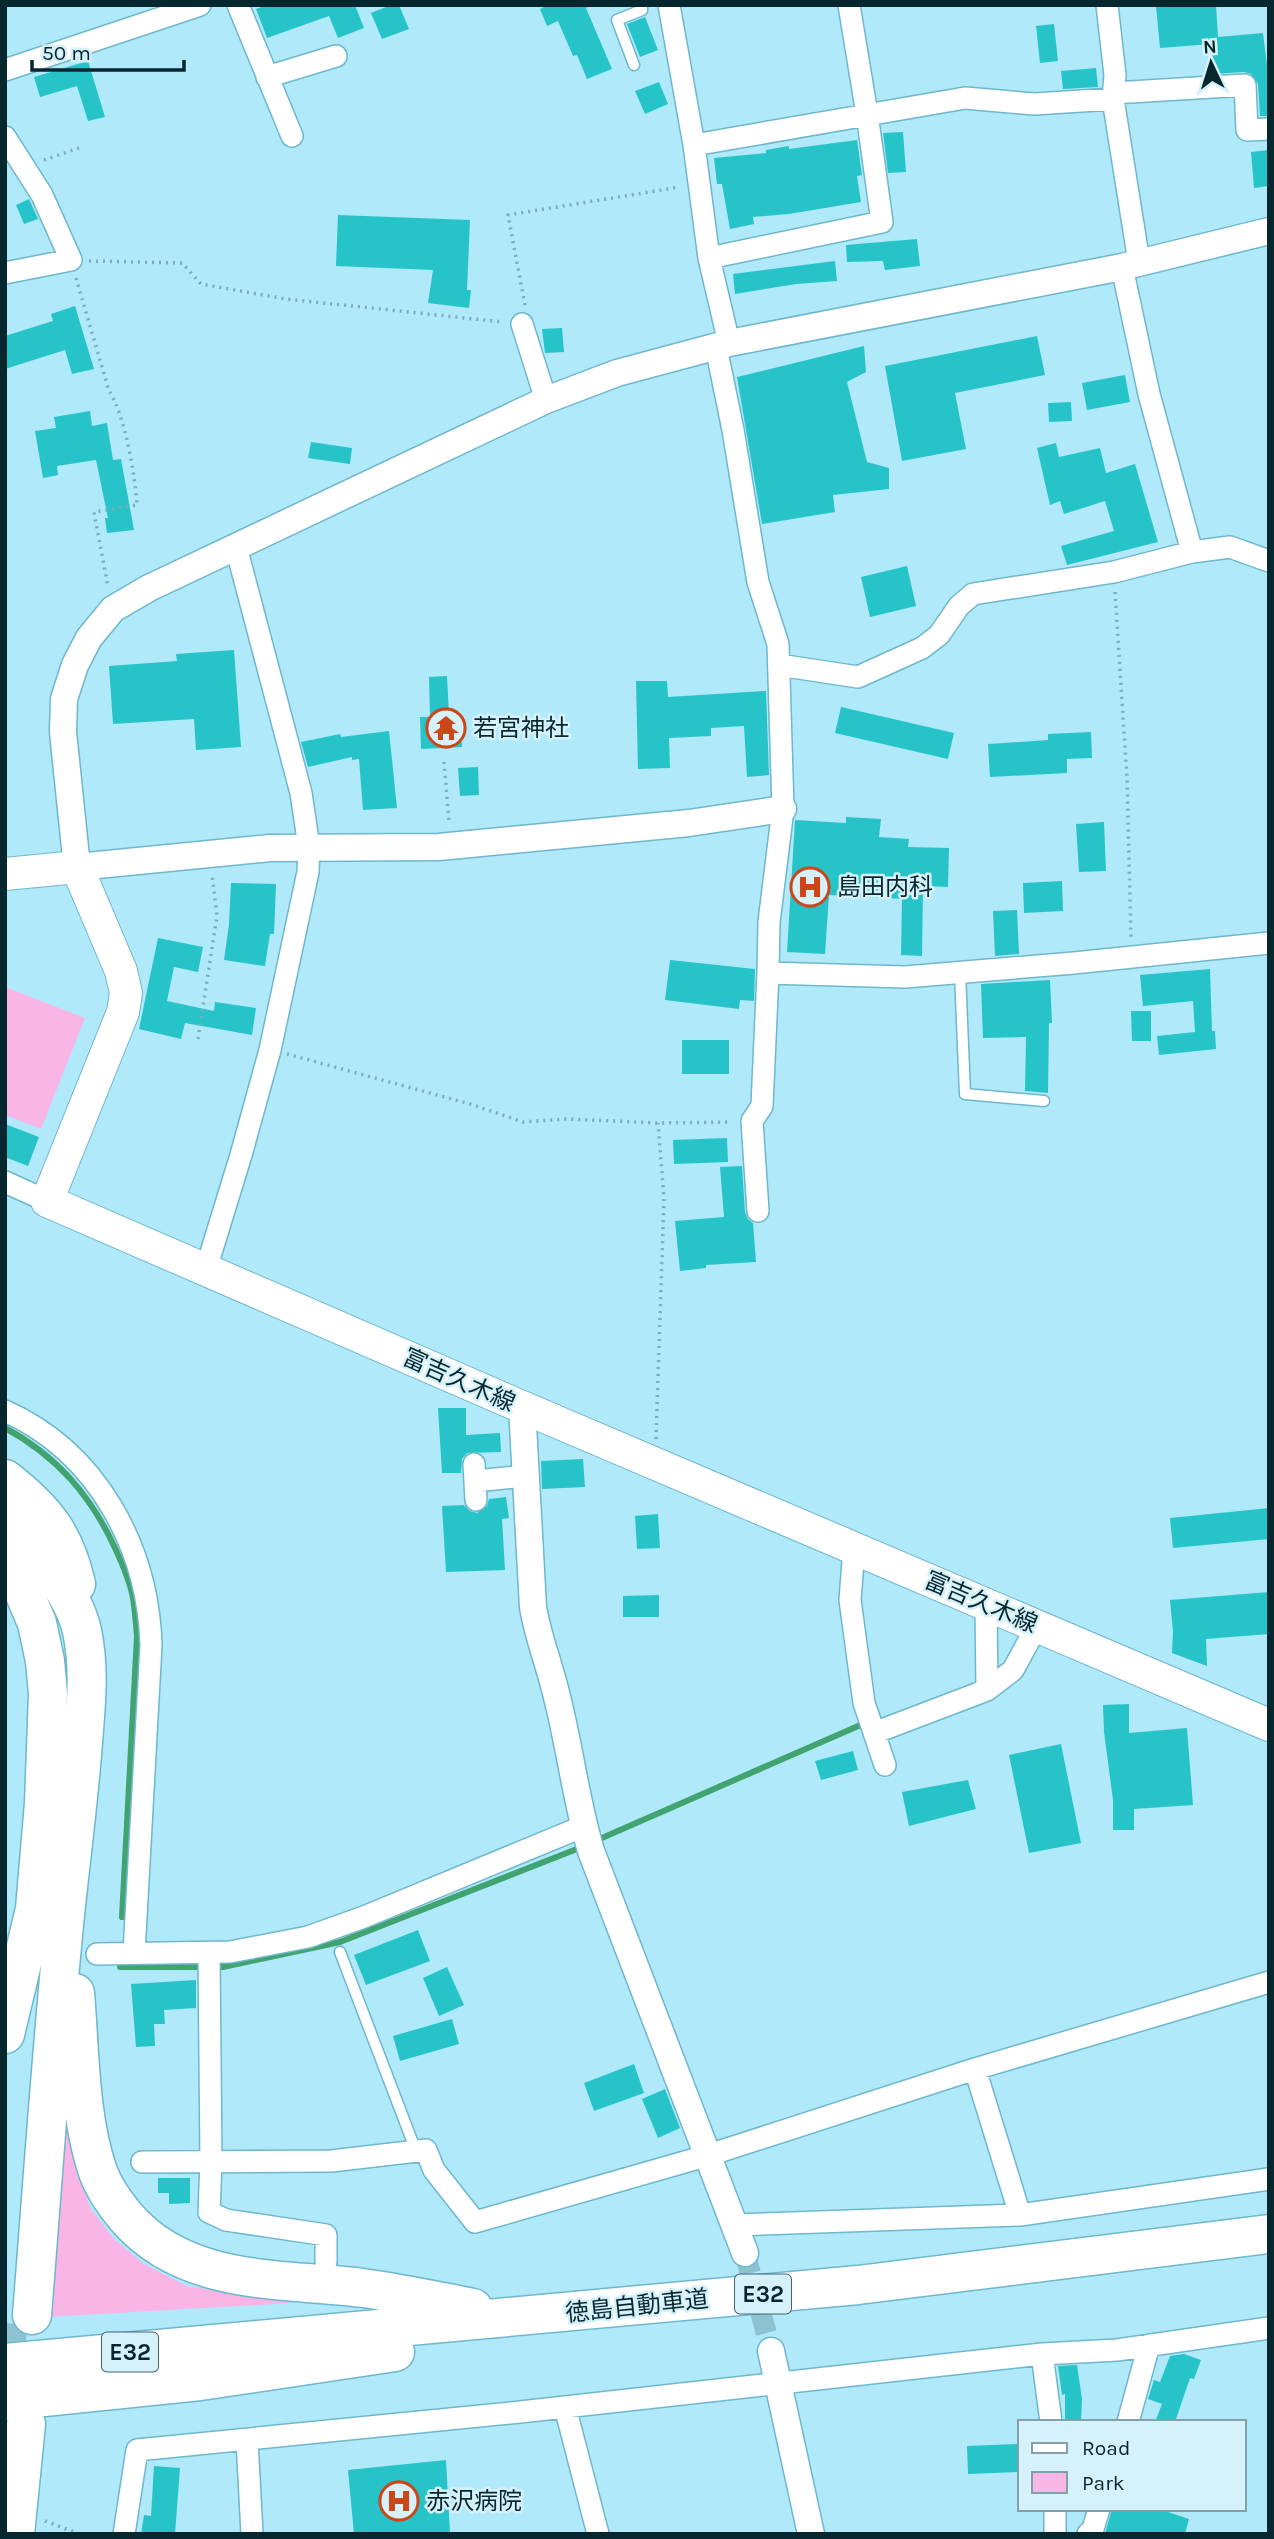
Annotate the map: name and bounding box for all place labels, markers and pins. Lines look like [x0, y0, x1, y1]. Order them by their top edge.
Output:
temple icon: 若宮神社 [425, 707, 467, 749]
place label: 若宮神社 [473, 714, 569, 742]
hospital icon: 島田内科 [789, 866, 831, 908]
place label: 島田内科 [837, 873, 933, 901]
hospital icon: 赤沢病院 [378, 2480, 420, 2522]
place label: 赤沢病院 [426, 2487, 522, 2515]

